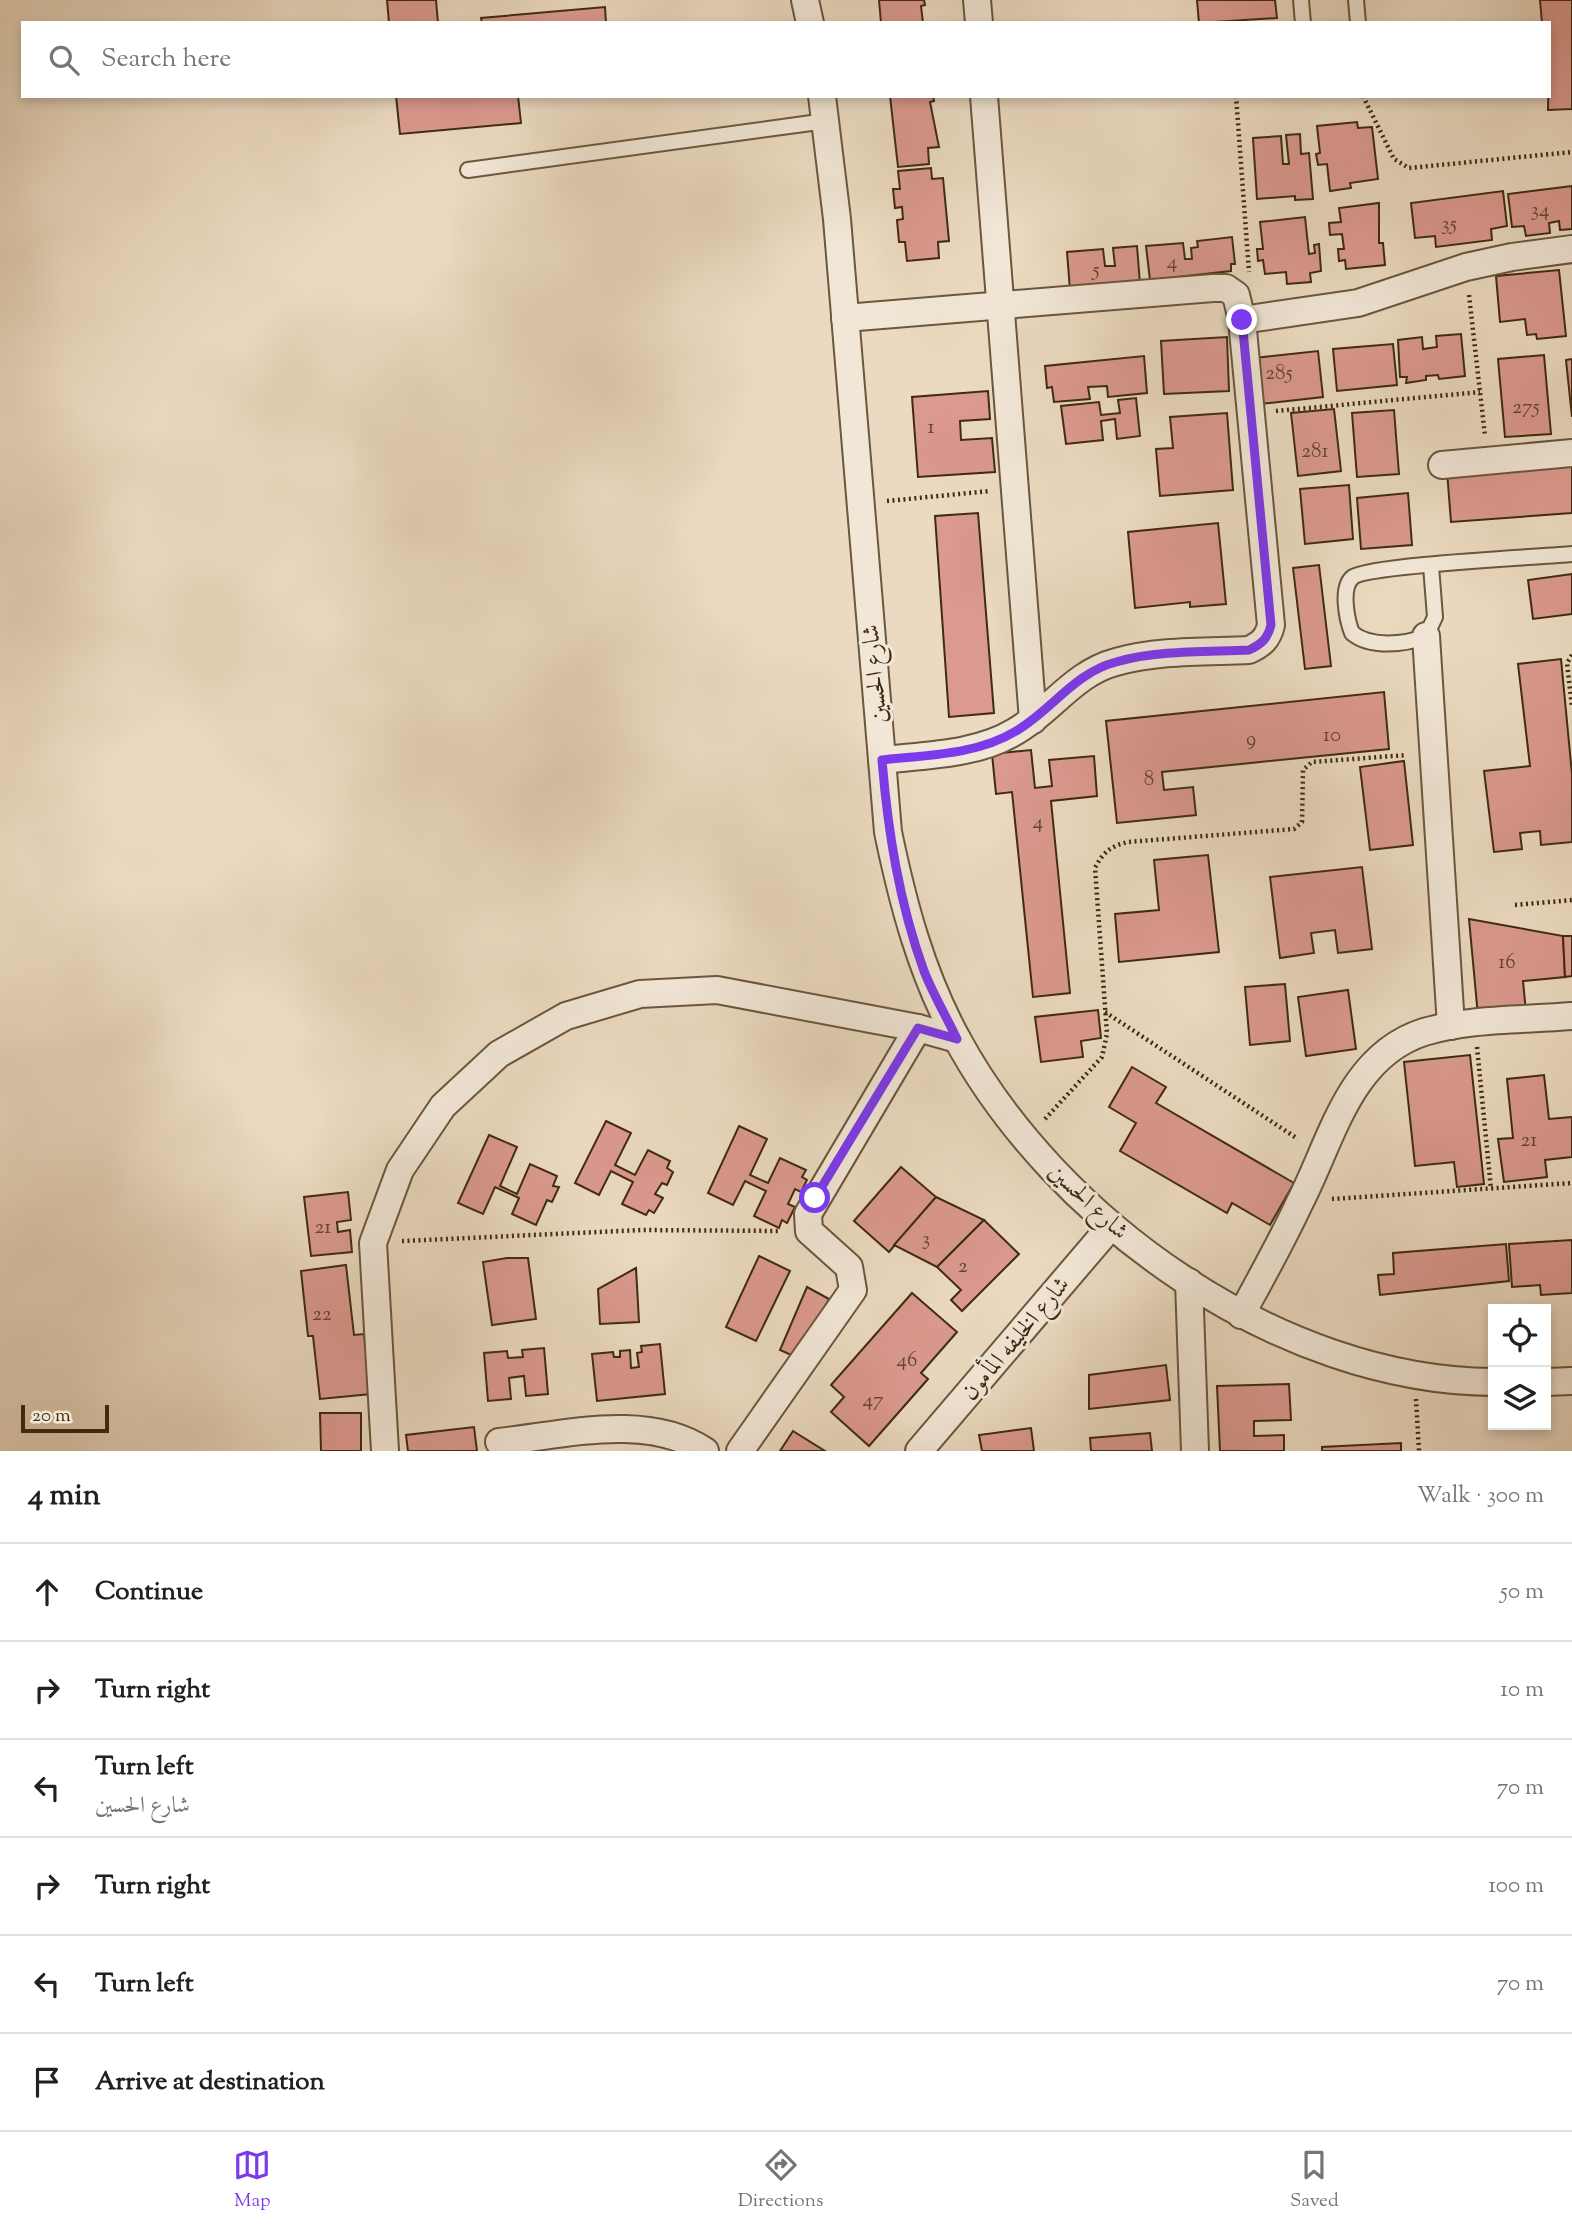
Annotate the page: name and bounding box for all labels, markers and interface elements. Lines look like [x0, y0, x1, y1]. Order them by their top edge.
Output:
search box [21, 21, 1551, 98]
icon: search [45, 41, 83, 79]
text: Search here [101, 41, 231, 78]
house number: 34 [1530, 196, 1550, 226]
house number: 35 [1441, 210, 1457, 240]
house number: 4 [1167, 248, 1177, 278]
house number: 5 [1091, 256, 1100, 286]
route end [1226, 304, 1257, 335]
house number: 285 [1265, 359, 1293, 389]
house number: 275 [1512, 393, 1540, 423]
house number: 1 [927, 413, 935, 443]
house number: 281 [1301, 437, 1329, 467]
street label: شارع الحسين [855, 623, 898, 725]
house number: 10 [1323, 721, 1341, 751]
house number: 9 [1246, 725, 1256, 755]
house number: 8 [1144, 765, 1154, 795]
house number: 4 [1033, 808, 1043, 838]
house number: 16 [1498, 948, 1516, 978]
house number: 21 [1521, 1126, 1537, 1156]
street label: شارع الحسين [1039, 1156, 1135, 1249]
route start [799, 1182, 830, 1213]
house number: 21 [315, 1213, 331, 1243]
house number: 3 [922, 1225, 930, 1255]
house number: 2 [958, 1252, 968, 1282]
street label: شارع الخليفه المأمون [953, 1268, 1079, 1409]
house number: 22 [312, 1300, 332, 1330]
map controls [1488, 1304, 1551, 1430]
button: locate [1488, 1304, 1551, 1367]
house number: 46 [897, 1346, 917, 1376]
button: layers [1488, 1367, 1551, 1430]
house number: 47 [862, 1386, 884, 1416]
scale bar [21, 1402, 108, 1434]
text: 20 m [32, 1403, 71, 1430]
text: 4 min [28, 1475, 101, 1518]
text: Walk · 300 m [1417, 1480, 1544, 1513]
icon: ahead [28, 1573, 66, 1611]
text: Continue [95, 1574, 203, 1611]
text: 50 m [1500, 1576, 1544, 1609]
icon: right [28, 1671, 66, 1709]
text: Turn right [95, 1672, 210, 1709]
text: 10 m [1500, 1674, 1544, 1707]
text: Turn left [95, 1749, 194, 1786]
icon: left [28, 1769, 66, 1807]
text: 70 m [1497, 1772, 1544, 1805]
text: شارع الحسين [95, 1790, 190, 1823]
icon: right [28, 1867, 66, 1905]
text: Turn right [95, 1868, 210, 1905]
text: 100 m [1488, 1870, 1544, 1903]
icon: left [28, 1965, 66, 2003]
text: Turn left [95, 1966, 194, 2003]
text: 70 m [1497, 1968, 1544, 2001]
icon: arrive [28, 2063, 66, 2101]
text: Arrive at destination [95, 2064, 325, 2101]
tab: Map [233, 2146, 271, 2215]
tab: Directions [738, 2146, 823, 2215]
tab: Saved [1290, 2146, 1339, 2215]

